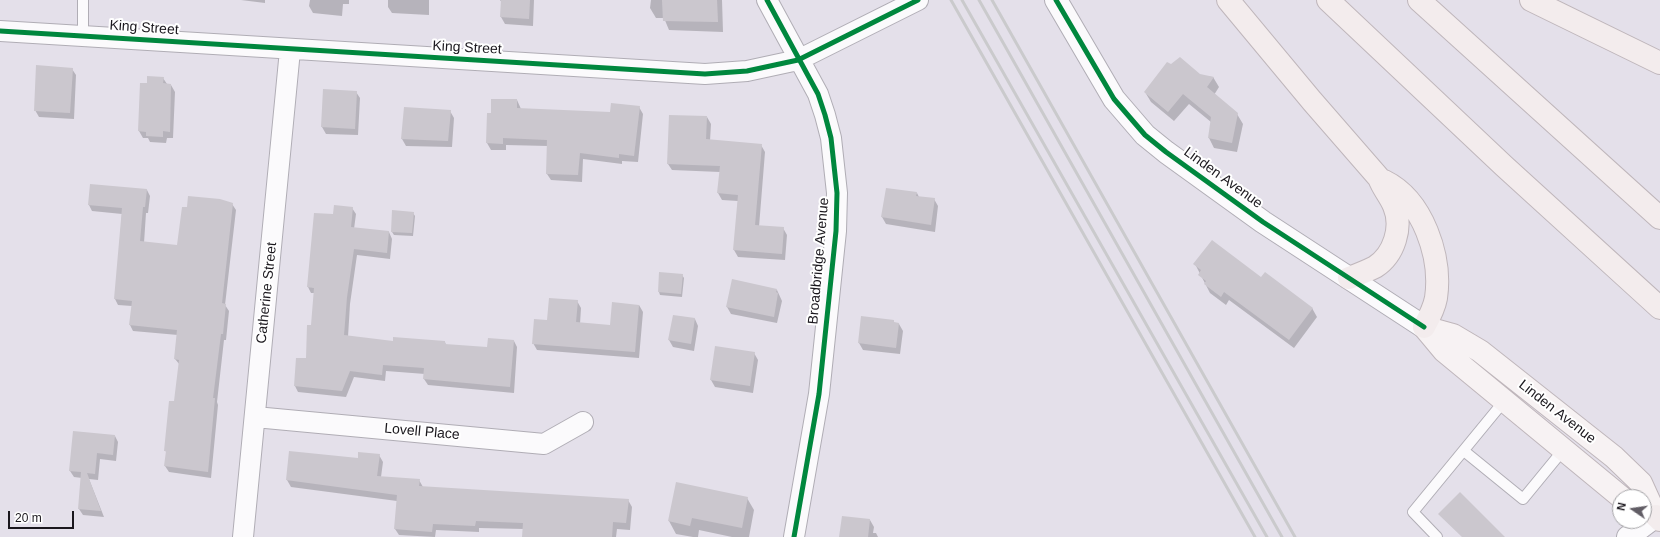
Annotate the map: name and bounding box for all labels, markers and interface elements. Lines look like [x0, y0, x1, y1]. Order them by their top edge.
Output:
street label: King Street [109, 17, 179, 39]
street label: King Street [432, 38, 502, 58]
street label: Linden Avenue [1180, 144, 1266, 212]
street label: Broadbridge Avenue [805, 197, 833, 325]
street label: Catherine Street [253, 241, 281, 345]
street label: Linden Avenue [1515, 377, 1599, 447]
street label: Lovell Place [384, 420, 460, 444]
north arrow [1612, 489, 1652, 529]
text: N [1615, 501, 1628, 512]
scale bar [10, 503, 76, 529]
text: 20 m [15, 511, 42, 525]

